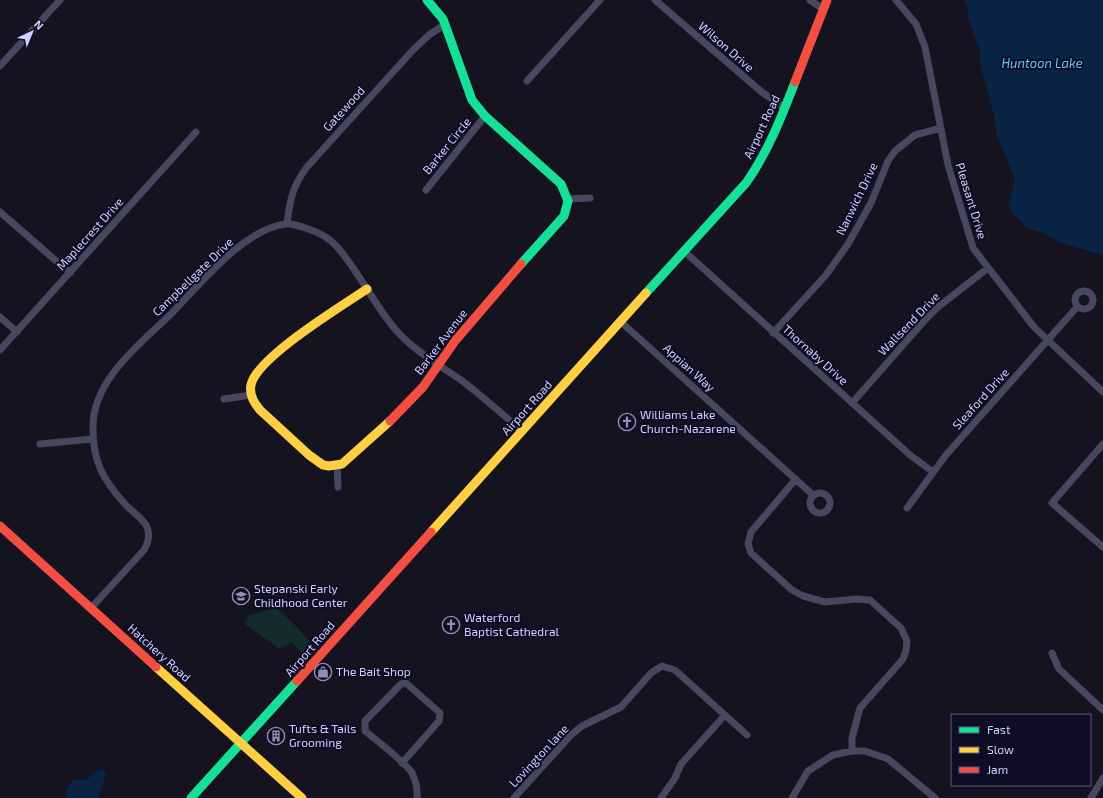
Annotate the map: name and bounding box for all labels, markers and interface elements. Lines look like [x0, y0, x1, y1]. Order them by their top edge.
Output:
north arrow [12, 12, 52, 52]
text: N [32, 17, 47, 32]
street label: Wilson Drive [696, 18, 757, 74]
water label: Huntoon Lake [1001, 55, 1083, 71]
street label: Gatewood [319, 83, 367, 134]
street label: Airport Road [740, 92, 782, 161]
street label: Barker Circle [419, 114, 473, 177]
street label: Nanwich Drive [833, 160, 880, 237]
street label: Pleasant Drive [954, 161, 990, 241]
street label: Maplecrest Drive [53, 194, 126, 273]
street label: Campbellgate Drive [149, 234, 236, 318]
street label: Wallsend Drive [875, 289, 942, 358]
street label: Barker Avenue [411, 306, 469, 377]
street label: Thornaby Drive [780, 321, 851, 387]
street label: Appian Way [661, 340, 719, 395]
street label: Sleaford Drive [949, 365, 1011, 432]
street label: Airport Road [498, 377, 554, 438]
place label: Williams Lake Church-Nazarene [640, 407, 736, 435]
church icon: Williams Lake Church-Nazarene [617, 412, 637, 432]
place label: Stepanski Early Childhood Center [254, 581, 348, 609]
school or university icon: Stepanski Early Childhood Center [231, 586, 251, 606]
place label: Waterford Baptist Cathedral [464, 610, 560, 638]
church icon: Waterford Baptist Cathedral [441, 615, 461, 635]
street label: Airport Road [281, 618, 337, 679]
street label: Hatchery Road [125, 620, 194, 684]
shop icon: The Bait Shop [313, 662, 333, 682]
place label: The Bait Shop [336, 664, 411, 678]
legend [951, 714, 1091, 786]
place label: Tufts & Tails Grooming [289, 721, 356, 749]
street label: Lovington lane [506, 721, 571, 790]
text: Fast [987, 722, 1011, 736]
building icon: Tufts & Tails Grooming [266, 726, 286, 746]
text: Slow [987, 742, 1014, 756]
text: Jam [987, 762, 1008, 776]

